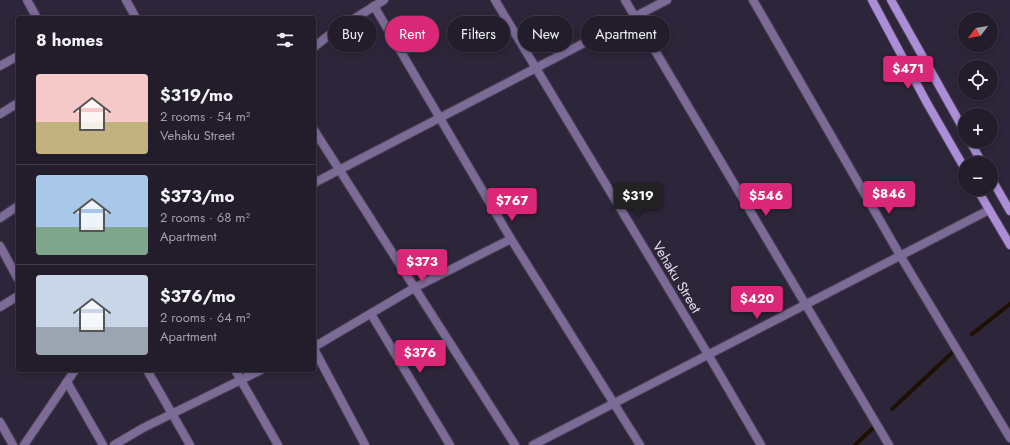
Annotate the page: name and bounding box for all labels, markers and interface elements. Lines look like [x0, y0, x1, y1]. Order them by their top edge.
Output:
north arrow [958, 12, 998, 52]
map controls [958, 12, 998, 196]
chip: Buy [328, 16, 377, 52]
chip: Rent [385, 16, 439, 52]
chip: Filters [447, 16, 510, 52]
chip: New [518, 16, 573, 52]
chip: Apartment [581, 16, 670, 52]
text: 8 homes [36, 28, 103, 52]
icon: filters [274, 29, 296, 51]
pin: $471 [884, 56, 932, 90]
text: $471 [892, 59, 924, 78]
button: locate [958, 60, 998, 100]
text: $319/mo [160, 83, 233, 107]
icon: home [68, 90, 116, 138]
text: 2 rooms · 54 m² [160, 107, 250, 126]
button: + [958, 108, 998, 148]
text: Vehaku Street [160, 126, 235, 145]
button: − [958, 156, 998, 196]
pin: $846 [865, 181, 913, 215]
pin: $319 [614, 183, 662, 217]
pin: $546 [742, 183, 790, 217]
text: $373/mo [160, 184, 235, 208]
text: $846 [872, 184, 906, 203]
text: $319 [622, 186, 654, 205]
text: $546 [749, 186, 783, 205]
pin: $767 [488, 188, 536, 222]
icon: home [68, 191, 116, 239]
text: $767 [496, 191, 528, 210]
text: 2 rooms · 68 m² [160, 208, 250, 227]
text: Apartment [160, 227, 217, 246]
street label: Vehaku Street [648, 237, 707, 317]
pin: $373 [398, 249, 446, 283]
text: $373 [406, 252, 438, 271]
text: $376/mo [160, 284, 236, 308]
pin: $420 [733, 286, 781, 320]
text: $420 [740, 289, 774, 308]
icon: home [68, 291, 116, 339]
text: 2 rooms · 64 m² [160, 308, 250, 327]
text: Apartment [160, 327, 217, 346]
pin: $376 [396, 340, 444, 374]
text: $376 [404, 343, 436, 362]

